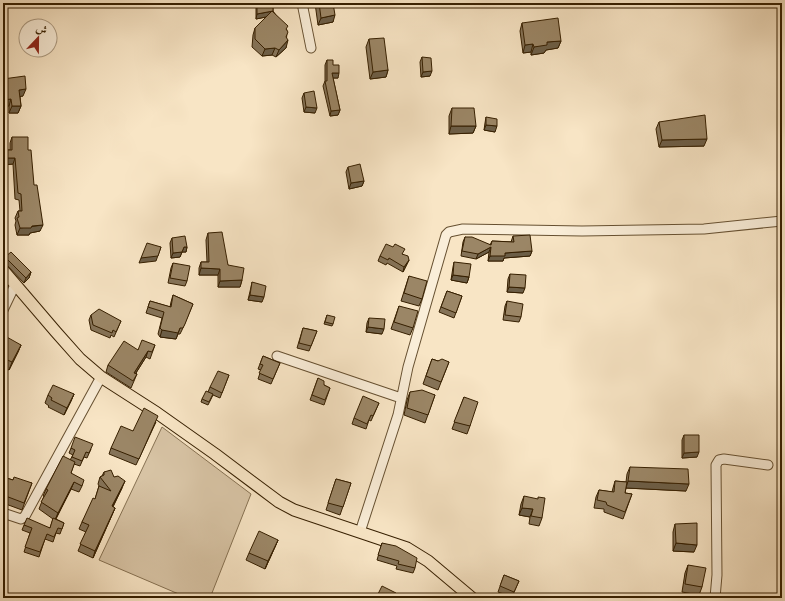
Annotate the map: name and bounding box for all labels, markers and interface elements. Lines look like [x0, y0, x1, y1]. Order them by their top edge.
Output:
north arrow [18, 18, 58, 58]
text: ش [34, 21, 49, 37]

